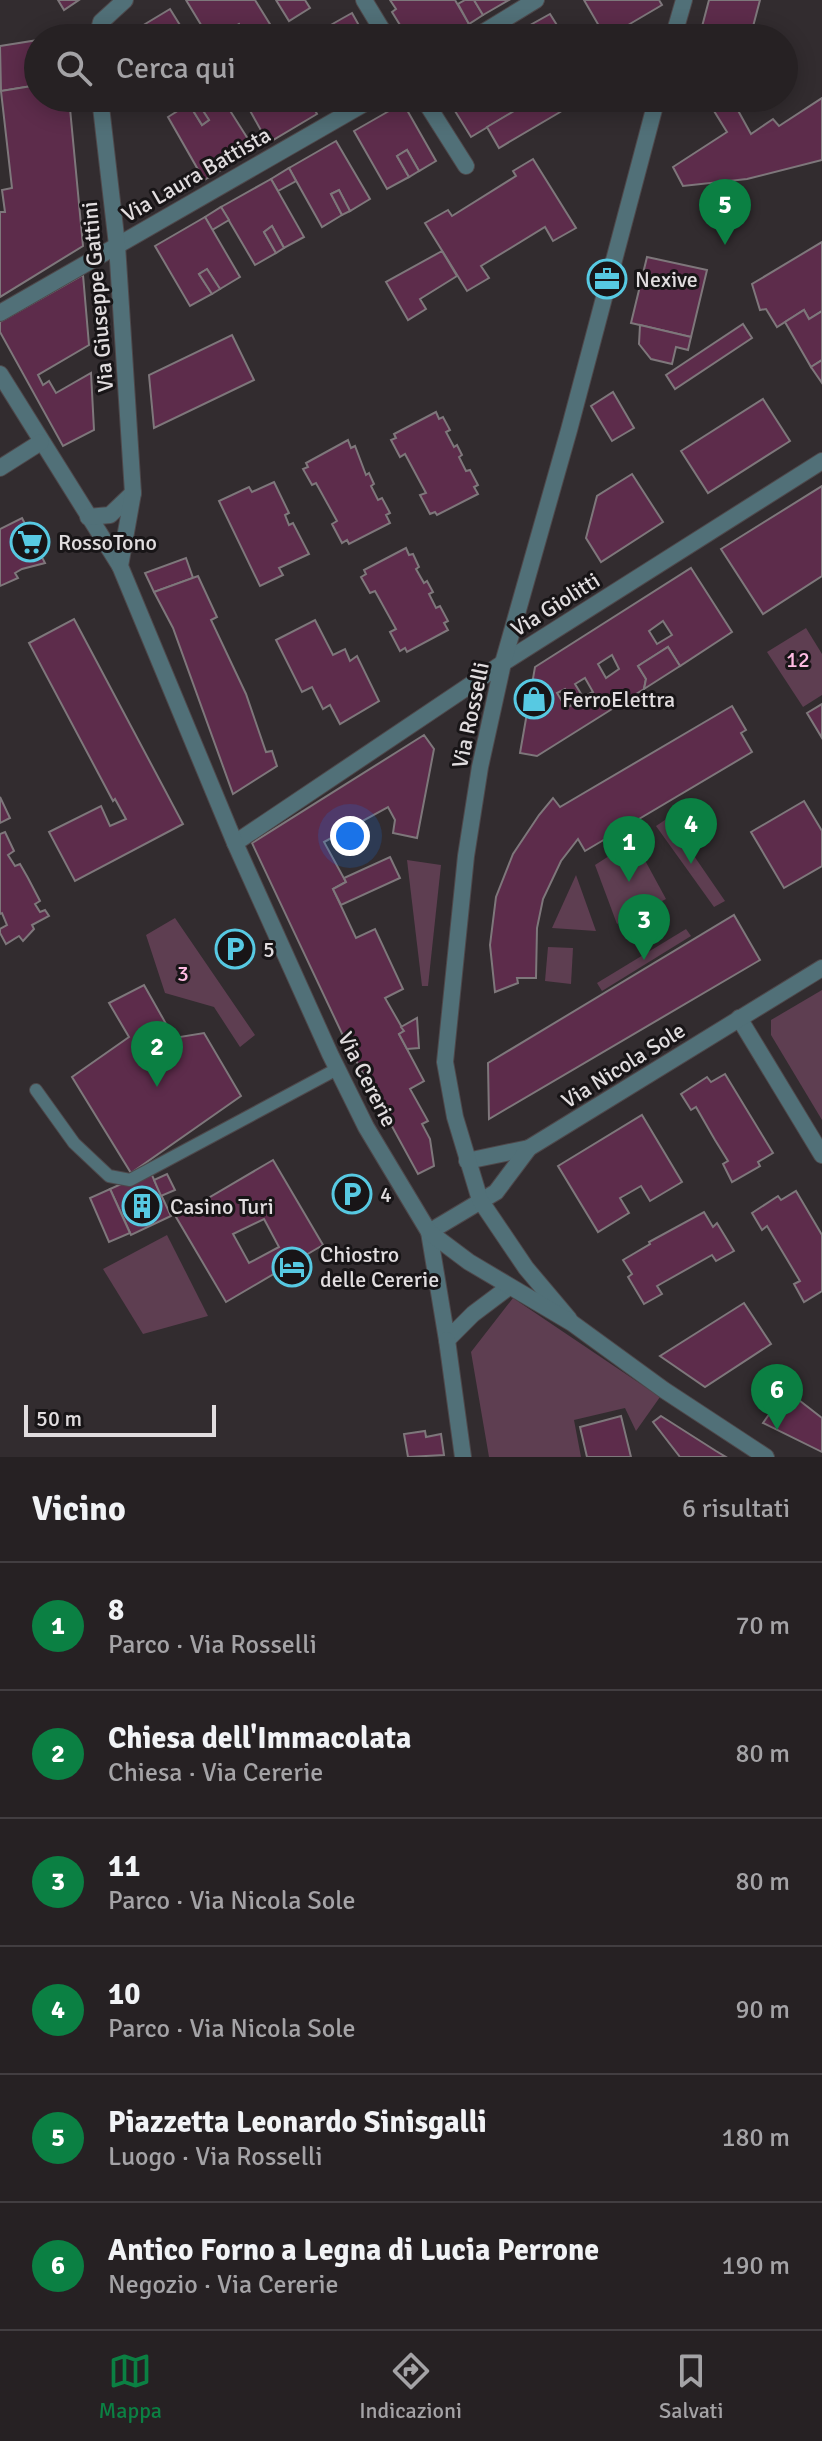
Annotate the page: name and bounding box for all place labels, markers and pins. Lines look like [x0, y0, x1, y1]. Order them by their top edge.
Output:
pin: 5 [699, 179, 751, 245]
office icon: Nexive [586, 258, 628, 300]
place label: Nexive [635, 266, 698, 293]
supermarket icon: RossoTono [9, 521, 51, 563]
place label: RossoTono [58, 529, 157, 556]
shop icon: FerroElettra [513, 678, 555, 720]
place label: FerroElettra [562, 686, 675, 713]
pin: 4 [665, 798, 717, 864]
pin: 1 [603, 816, 655, 882]
pin: 3 [618, 894, 670, 960]
parking icon: 5 [214, 928, 256, 970]
place label: 5 [263, 936, 275, 963]
pin: 2 [131, 1021, 183, 1087]
parking icon: 4 [331, 1173, 373, 1215]
place label: 4 [380, 1181, 392, 1208]
building icon: Casino Turi [121, 1185, 163, 1227]
place label: Casino Turi [170, 1193, 274, 1220]
place label: Chiostro delle Cererie [320, 1241, 439, 1293]
hotel icon: Chiostro delle Cererie [271, 1246, 313, 1288]
pin: 6 [751, 1364, 803, 1430]

